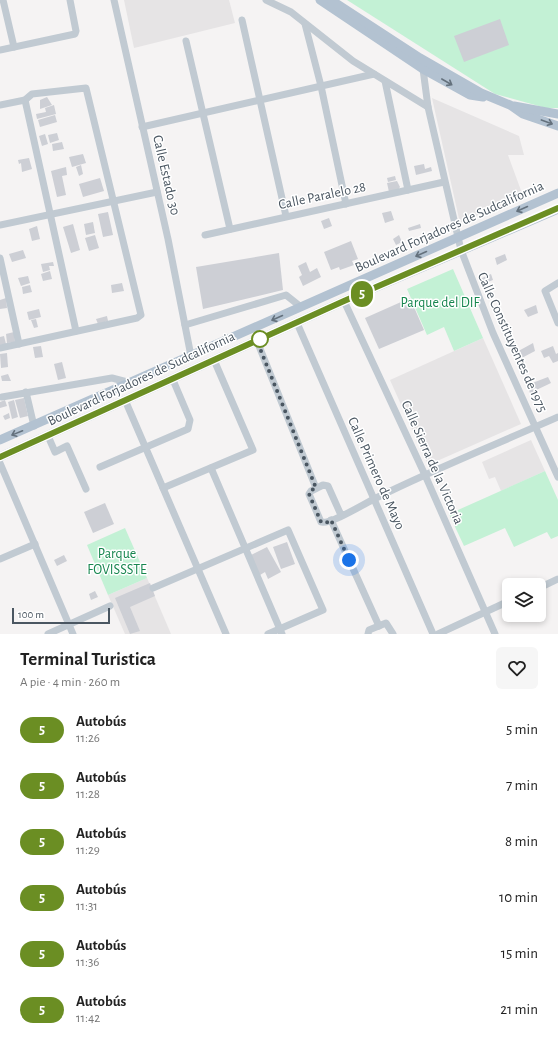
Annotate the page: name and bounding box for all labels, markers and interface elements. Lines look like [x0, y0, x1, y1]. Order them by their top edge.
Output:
one-way arrow [441, 79, 453, 87]
one-way arrow [540, 118, 552, 126]
street label: Calle Estado 30 [150, 134, 182, 217]
street label: Boulevard Forjadores de Sudcalifornia [353, 179, 546, 275]
street label: Calle Paralelo 28 [277, 180, 367, 212]
one-way arrow [517, 205, 529, 213]
one-way arrow [416, 250, 428, 258]
street label: Calle Constituyentes de 1975 [475, 270, 549, 415]
line badge: 5 [349, 281, 375, 307]
text: 5 [359, 287, 365, 301]
park label: Parque del DIF [400, 296, 480, 310]
one-way arrow [271, 315, 283, 322]
street label: Boulevard Forjadores de Sudcalifornia [46, 329, 238, 429]
unlabelled marker [251, 330, 269, 348]
street label: Calle Sierra de la Victoria [398, 398, 466, 527]
street label: Calle Primero de Mayo [345, 415, 407, 532]
one-way arrow [11, 429, 23, 437]
park label: Parque FOVISSSTE [87, 547, 147, 577]
your location [339, 550, 359, 570]
map controls [502, 578, 546, 622]
button: layers [502, 578, 546, 622]
scale bar [12, 606, 110, 625]
text: 100 m [18, 609, 44, 620]
button: heart [496, 647, 538, 689]
text: Terminal Turistica [20, 650, 156, 669]
text: A pie · 4 min · 260 m [20, 676, 120, 689]
text: Autobús [76, 714, 126, 729]
text: 5 min [506, 722, 538, 737]
text: 5 [39, 723, 45, 737]
text: 11:26 [76, 732, 100, 745]
text: Autobús [76, 770, 126, 785]
text: 7 min [506, 778, 538, 793]
text: 5 [39, 779, 45, 793]
text: 11:28 [76, 788, 100, 801]
text: Autobús [76, 826, 126, 841]
text: 8 min [505, 834, 538, 849]
text: 5 [39, 835, 45, 849]
text: 11:29 [76, 844, 100, 857]
text: Autobús [76, 882, 126, 897]
text: 10 min [499, 890, 538, 905]
text: 5 [39, 891, 45, 905]
text: 11:31 [76, 900, 98, 913]
text: Autobús [76, 938, 126, 953]
text: 15 min [501, 946, 538, 961]
text: 5 [39, 947, 45, 961]
text: 11:36 [76, 956, 99, 969]
text: Autobús [76, 994, 126, 1009]
text: 21 min [500, 1002, 538, 1017]
text: 5 [39, 1003, 45, 1017]
text: 11:42 [76, 1012, 100, 1025]

